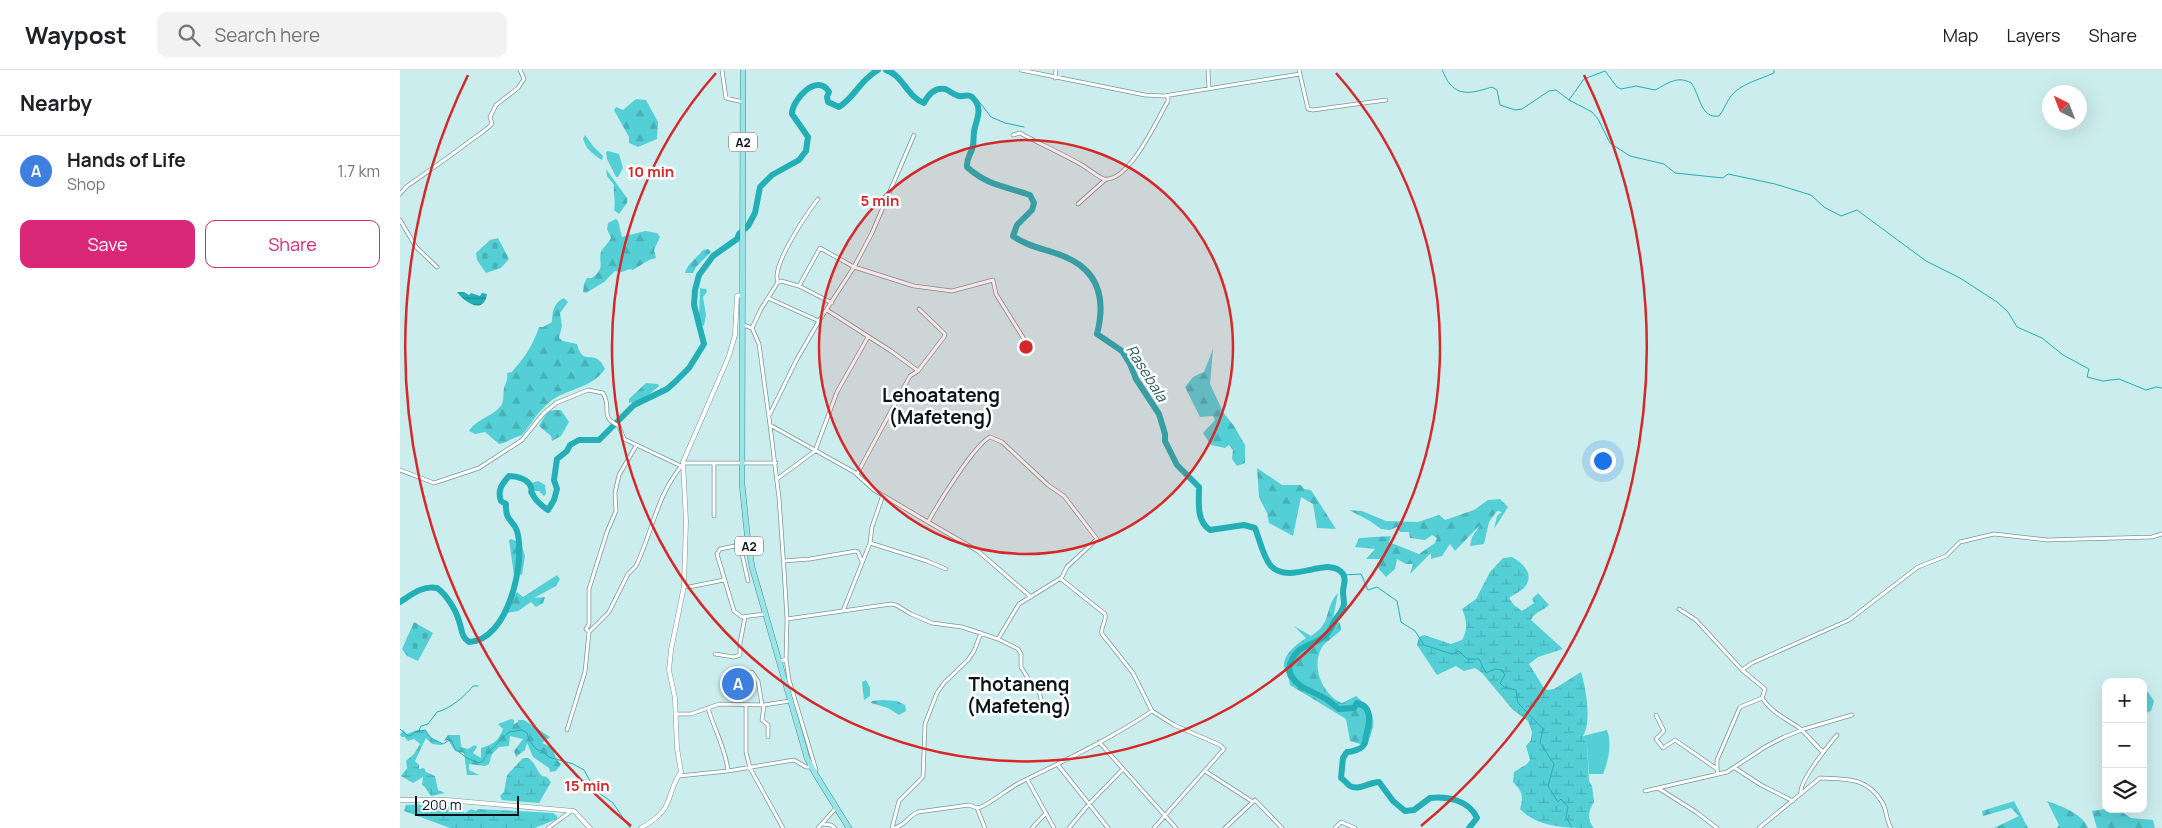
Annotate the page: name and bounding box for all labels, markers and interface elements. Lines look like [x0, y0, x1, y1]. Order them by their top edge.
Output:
search box [157, 12, 507, 57]
text: Waypost [25, 18, 127, 51]
icon: search [175, 21, 203, 49]
text: Search here [215, 22, 320, 48]
text: Map [1943, 23, 1978, 47]
text: Layers [2006, 23, 2060, 47]
text: Share [2088, 23, 2137, 47]
north arrow [2042, 85, 2087, 130]
text: Nearby [20, 89, 92, 117]
road number: A2 [729, 132, 757, 152]
text: Hands of Life [67, 147, 186, 173]
text: A [31, 160, 41, 182]
text: 1.7 km [338, 160, 380, 182]
text: 10 min [628, 161, 674, 182]
text: Shop [67, 173, 105, 195]
text: 5 min [861, 190, 899, 211]
button: Save [20, 220, 195, 268]
button: Share [205, 220, 380, 268]
centre of rings [1017, 338, 1035, 356]
water label: Rasebala [1121, 341, 1173, 406]
district label: Lehoatateng (Mafeteng) [882, 382, 1000, 430]
your location [1590, 448, 1616, 474]
road number: A2 [735, 536, 763, 556]
pin: A [722, 665, 754, 703]
district label: Thotaneng (Mafeteng) [966, 671, 1072, 719]
map controls [2102, 678, 2147, 813]
button: + [2102, 678, 2147, 723]
button: − [2102, 723, 2147, 768]
button: layers [2102, 768, 2147, 813]
text: 15 min [564, 775, 610, 796]
scale bar [415, 793, 519, 816]
text: 200 m [422, 795, 462, 814]

